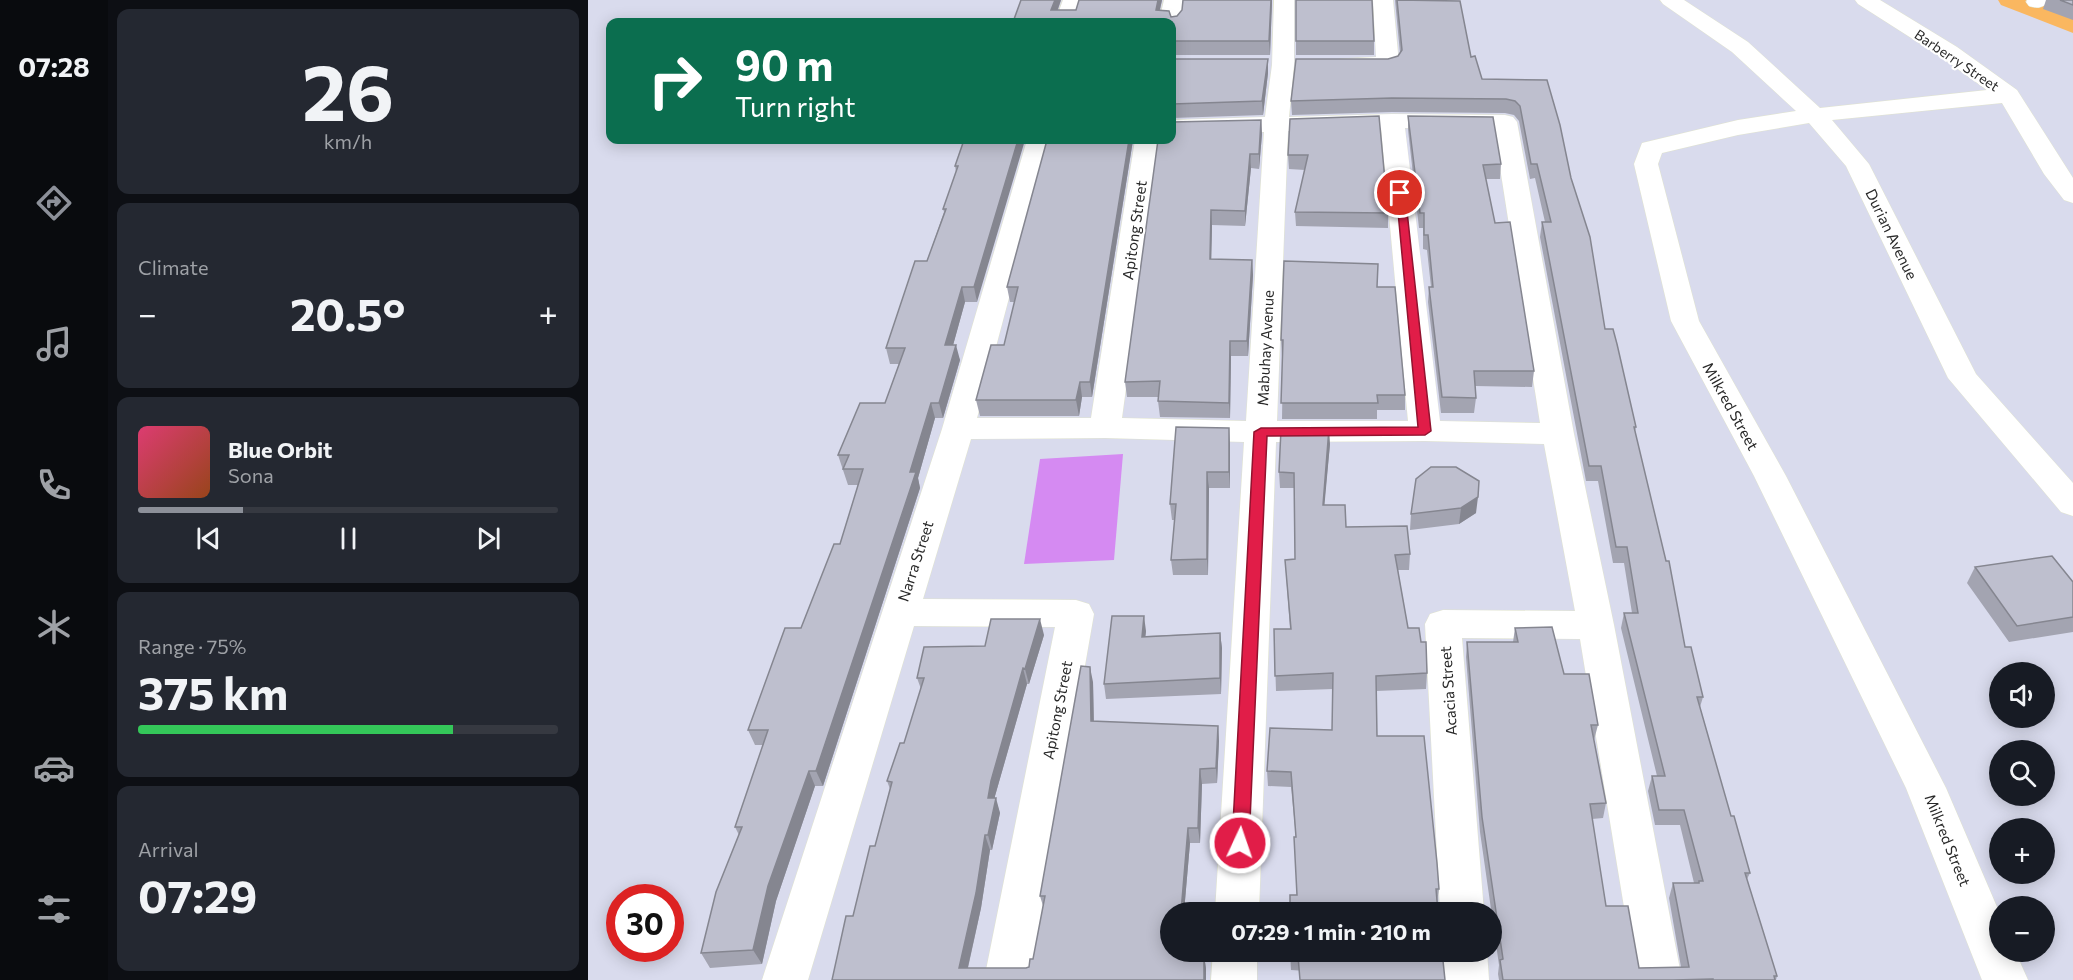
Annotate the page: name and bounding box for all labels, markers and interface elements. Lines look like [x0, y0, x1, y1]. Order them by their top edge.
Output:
street label: Barberry Street [1911, 25, 2003, 95]
text: 90 m [735, 38, 834, 90]
text: 26 [302, 42, 394, 137]
icon: right [636, 42, 714, 120]
text: 07:28 [18, 50, 90, 83]
text: Turn right [735, 90, 855, 123]
text: km/h [324, 129, 372, 153]
pin [1374, 167, 1425, 218]
icon: arrive [1383, 176, 1416, 209]
street label: Apitong Street [1118, 179, 1150, 281]
icon: directions [33, 182, 75, 224]
street label: Durian Avenue [1862, 186, 1922, 282]
text: Climate [138, 255, 208, 279]
text: 20.5° [290, 285, 405, 340]
street label: Mabuhay Avenue [1253, 289, 1277, 407]
text: − [138, 292, 157, 333]
text: + [539, 292, 558, 333]
icon: music [33, 323, 75, 365]
street label: Milkred Street [1699, 359, 1763, 453]
text: Blue Orbit [228, 436, 332, 463]
text: Sona [228, 463, 274, 487]
icon: phone [33, 464, 75, 506]
street label: Narra Street [893, 518, 937, 604]
icon: previous [192, 522, 225, 555]
icon: pause [332, 522, 365, 555]
icon: next [472, 522, 505, 555]
icon: climate [33, 606, 75, 648]
text: Range · 75% [138, 634, 246, 658]
street label: Acacia Street [1436, 646, 1460, 736]
street label: Apitong Street [1039, 659, 1075, 761]
map controls [1989, 662, 2055, 962]
button: sound [1989, 662, 2055, 728]
text: 375 km [138, 664, 288, 719]
button: search [1989, 740, 2055, 806]
icon: car [33, 747, 75, 789]
street label: Milkred Street [1921, 791, 1975, 889]
position arrow [1208, 811, 1272, 875]
button: + [1989, 818, 2055, 884]
text: Arrival [138, 837, 199, 861]
text: 07:29 [138, 867, 257, 922]
speed limit sign: 30 [606, 884, 684, 962]
icon: filters [33, 888, 75, 930]
button: − [1989, 896, 2055, 962]
text: 07:29 · 1 min · 210 m [1231, 918, 1431, 945]

